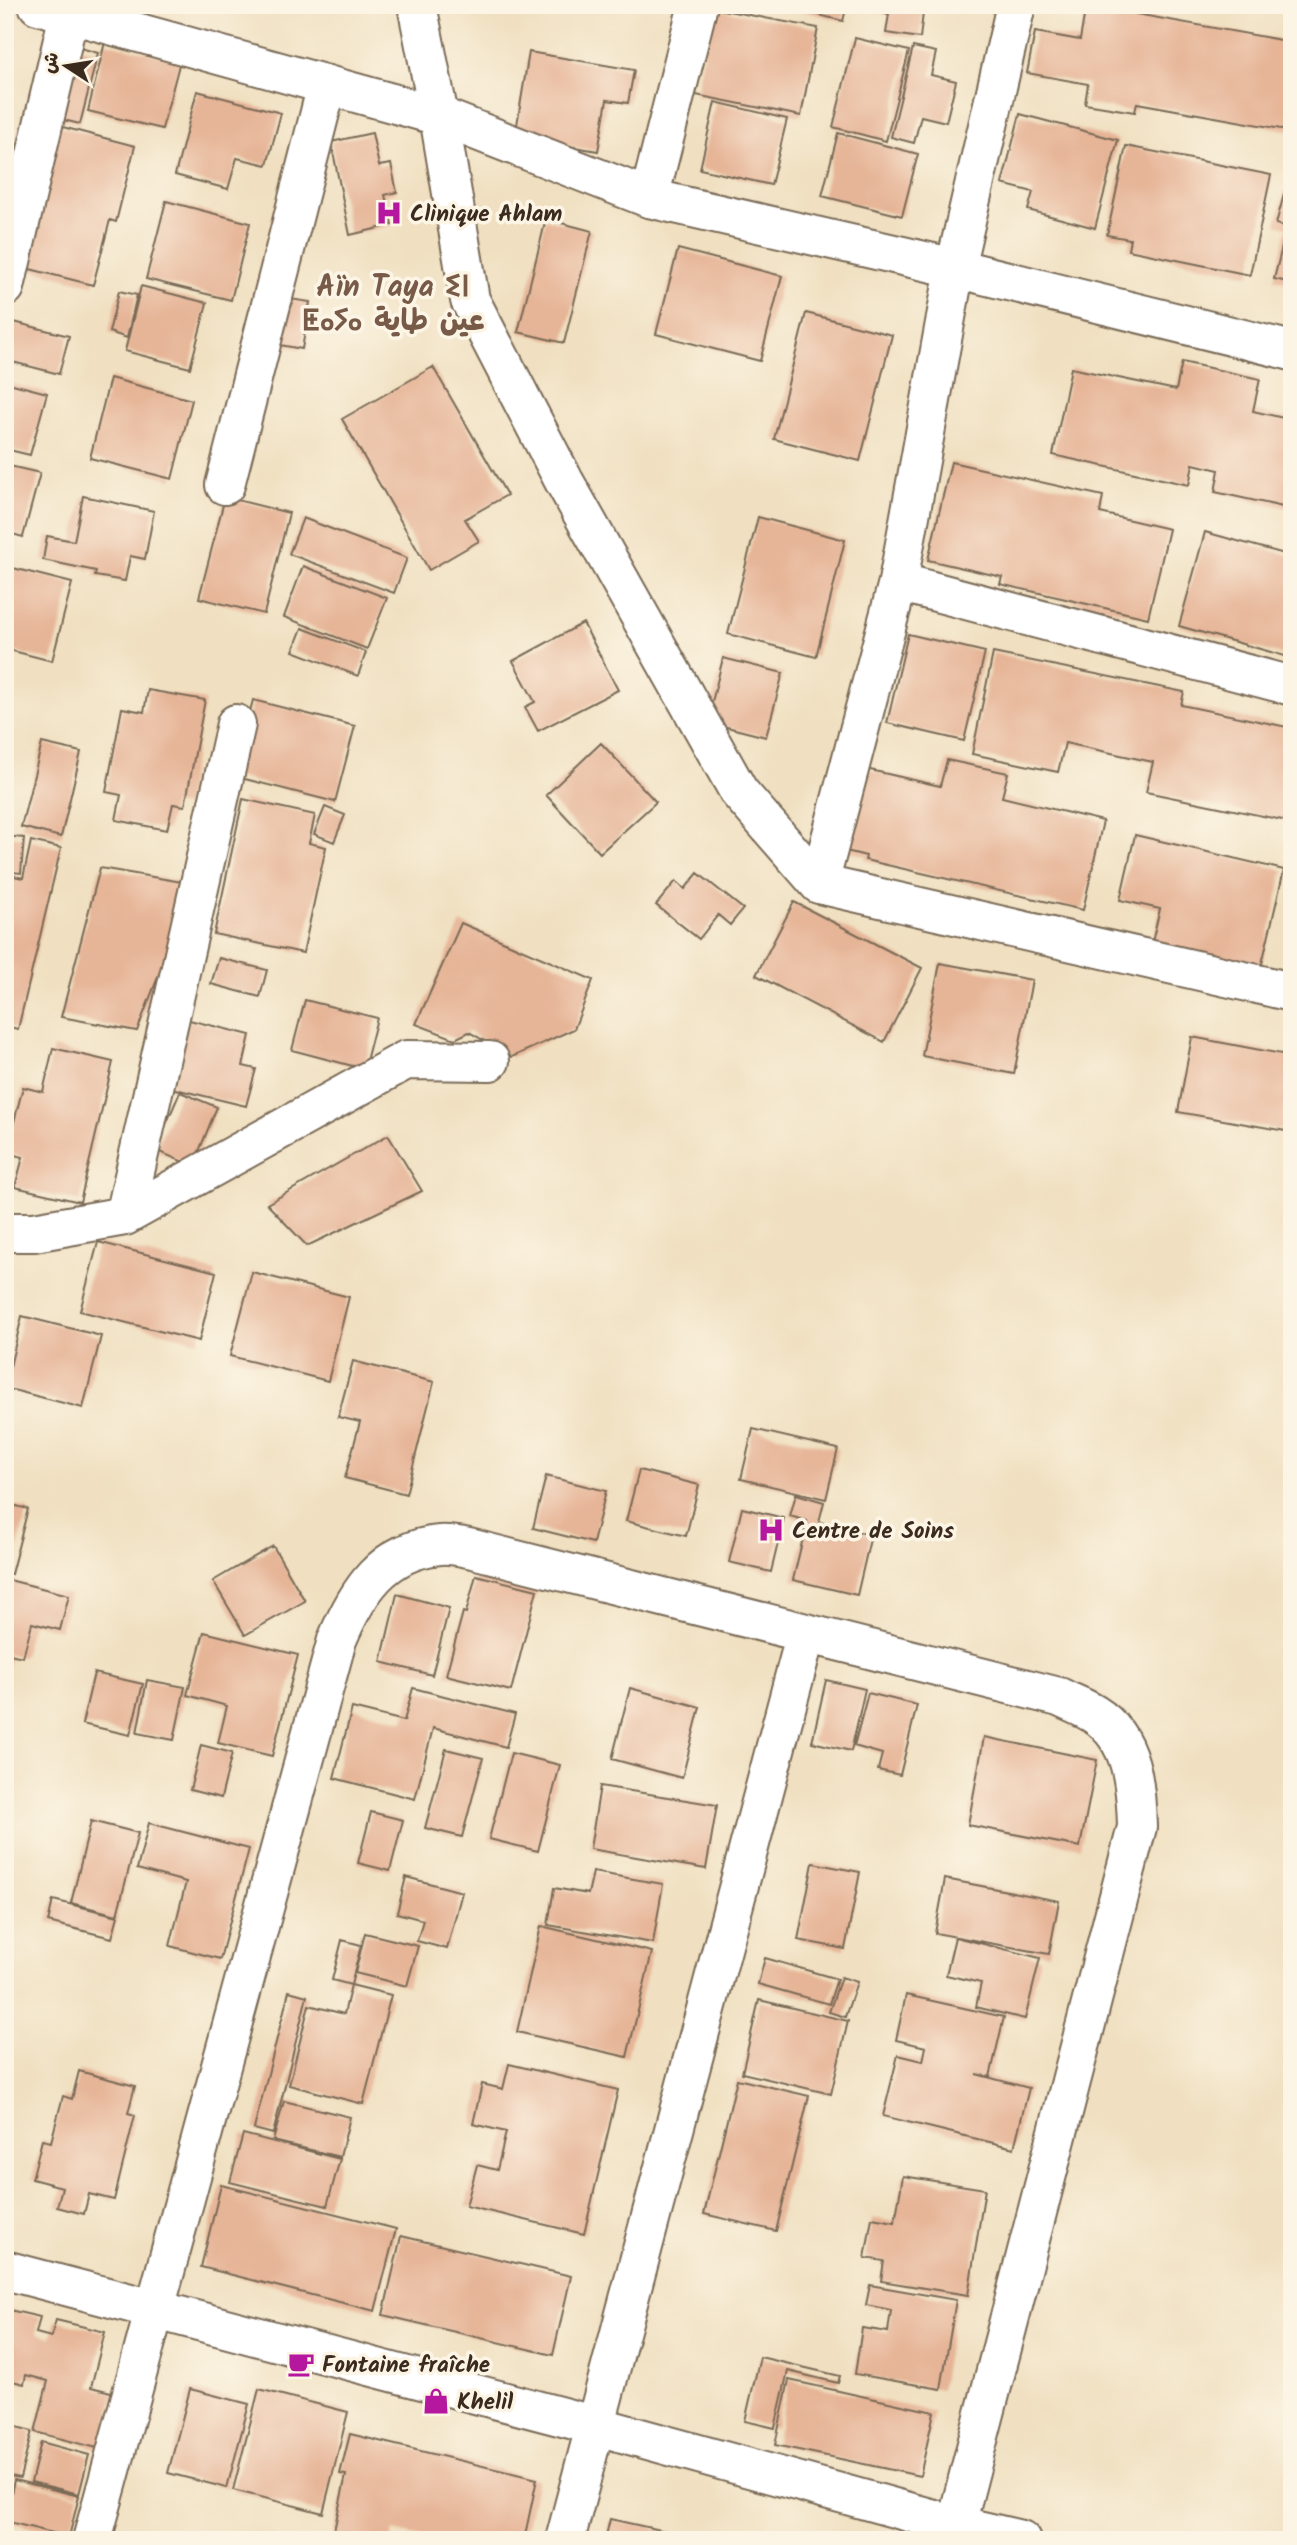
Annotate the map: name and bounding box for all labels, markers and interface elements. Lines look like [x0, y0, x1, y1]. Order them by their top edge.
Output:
north arrow [32, 32, 102, 102]
text: ش [34, 49, 68, 76]
place label: Clinique Ahlam [410, 197, 562, 233]
hospital icon: Clinique Ahlam [374, 198, 404, 228]
district label: Aïn Taya ⵉⵏ ⵟⴰⵢⴰ عين طاية [301, 264, 485, 346]
place label: Centre de Soins [792, 1514, 954, 1550]
hospital icon: Centre de Soins [756, 1515, 786, 1545]
place label: Fontaine fraîche [322, 2348, 490, 2384]
cafe icon: Fontaine fraîche [286, 2349, 316, 2379]
place label: Khelil [457, 2385, 514, 2421]
shop icon: Khelil [421, 2386, 451, 2416]

